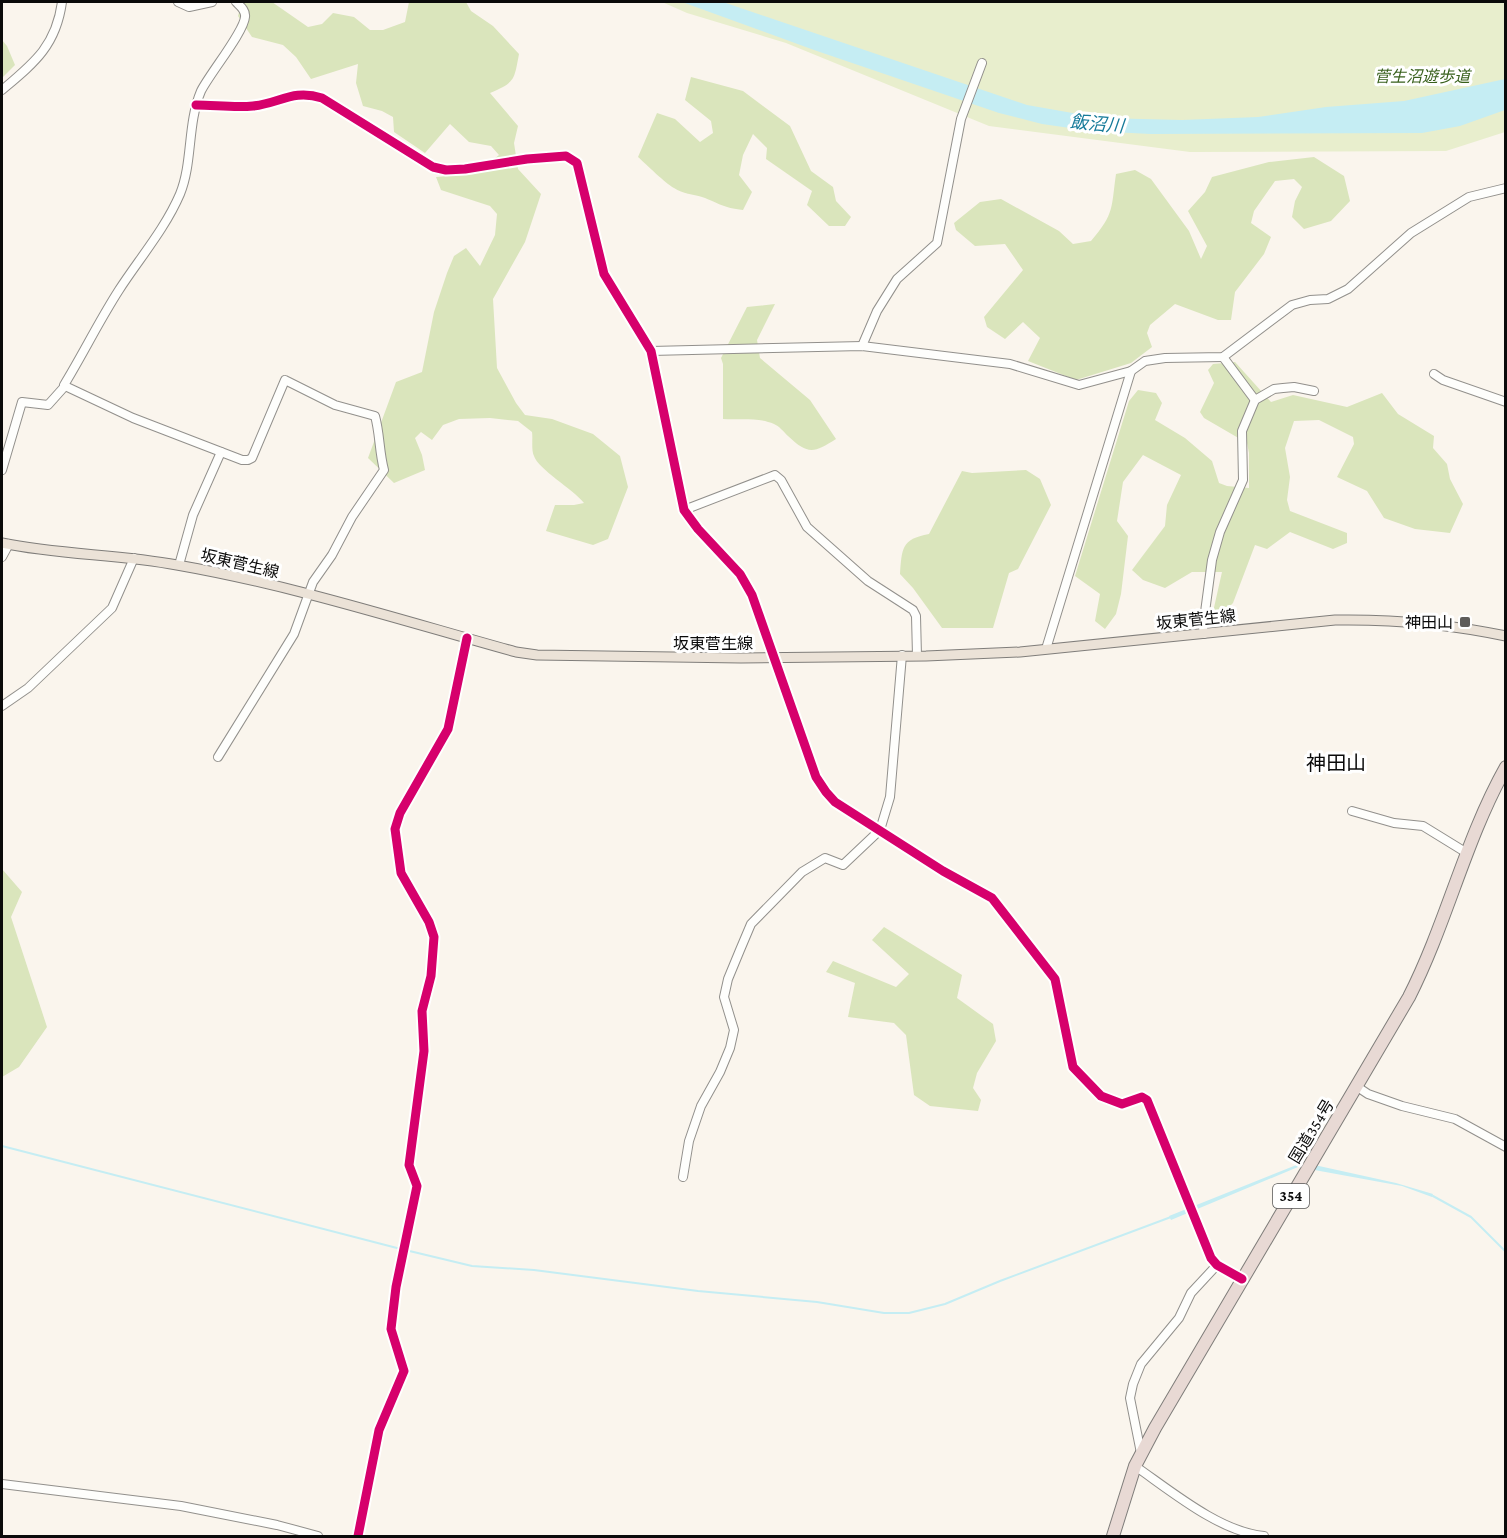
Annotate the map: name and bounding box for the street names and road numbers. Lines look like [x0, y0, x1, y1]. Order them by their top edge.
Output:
street label: 坂東菅生線 [199, 546, 281, 581]
street label: 坂東菅生線 [1155, 607, 1237, 632]
street label: 坂東菅生線 [673, 635, 753, 652]
street label: 国道354号 [1286, 1096, 1337, 1166]
road number: 354 [1273, 1184, 1309, 1208]

